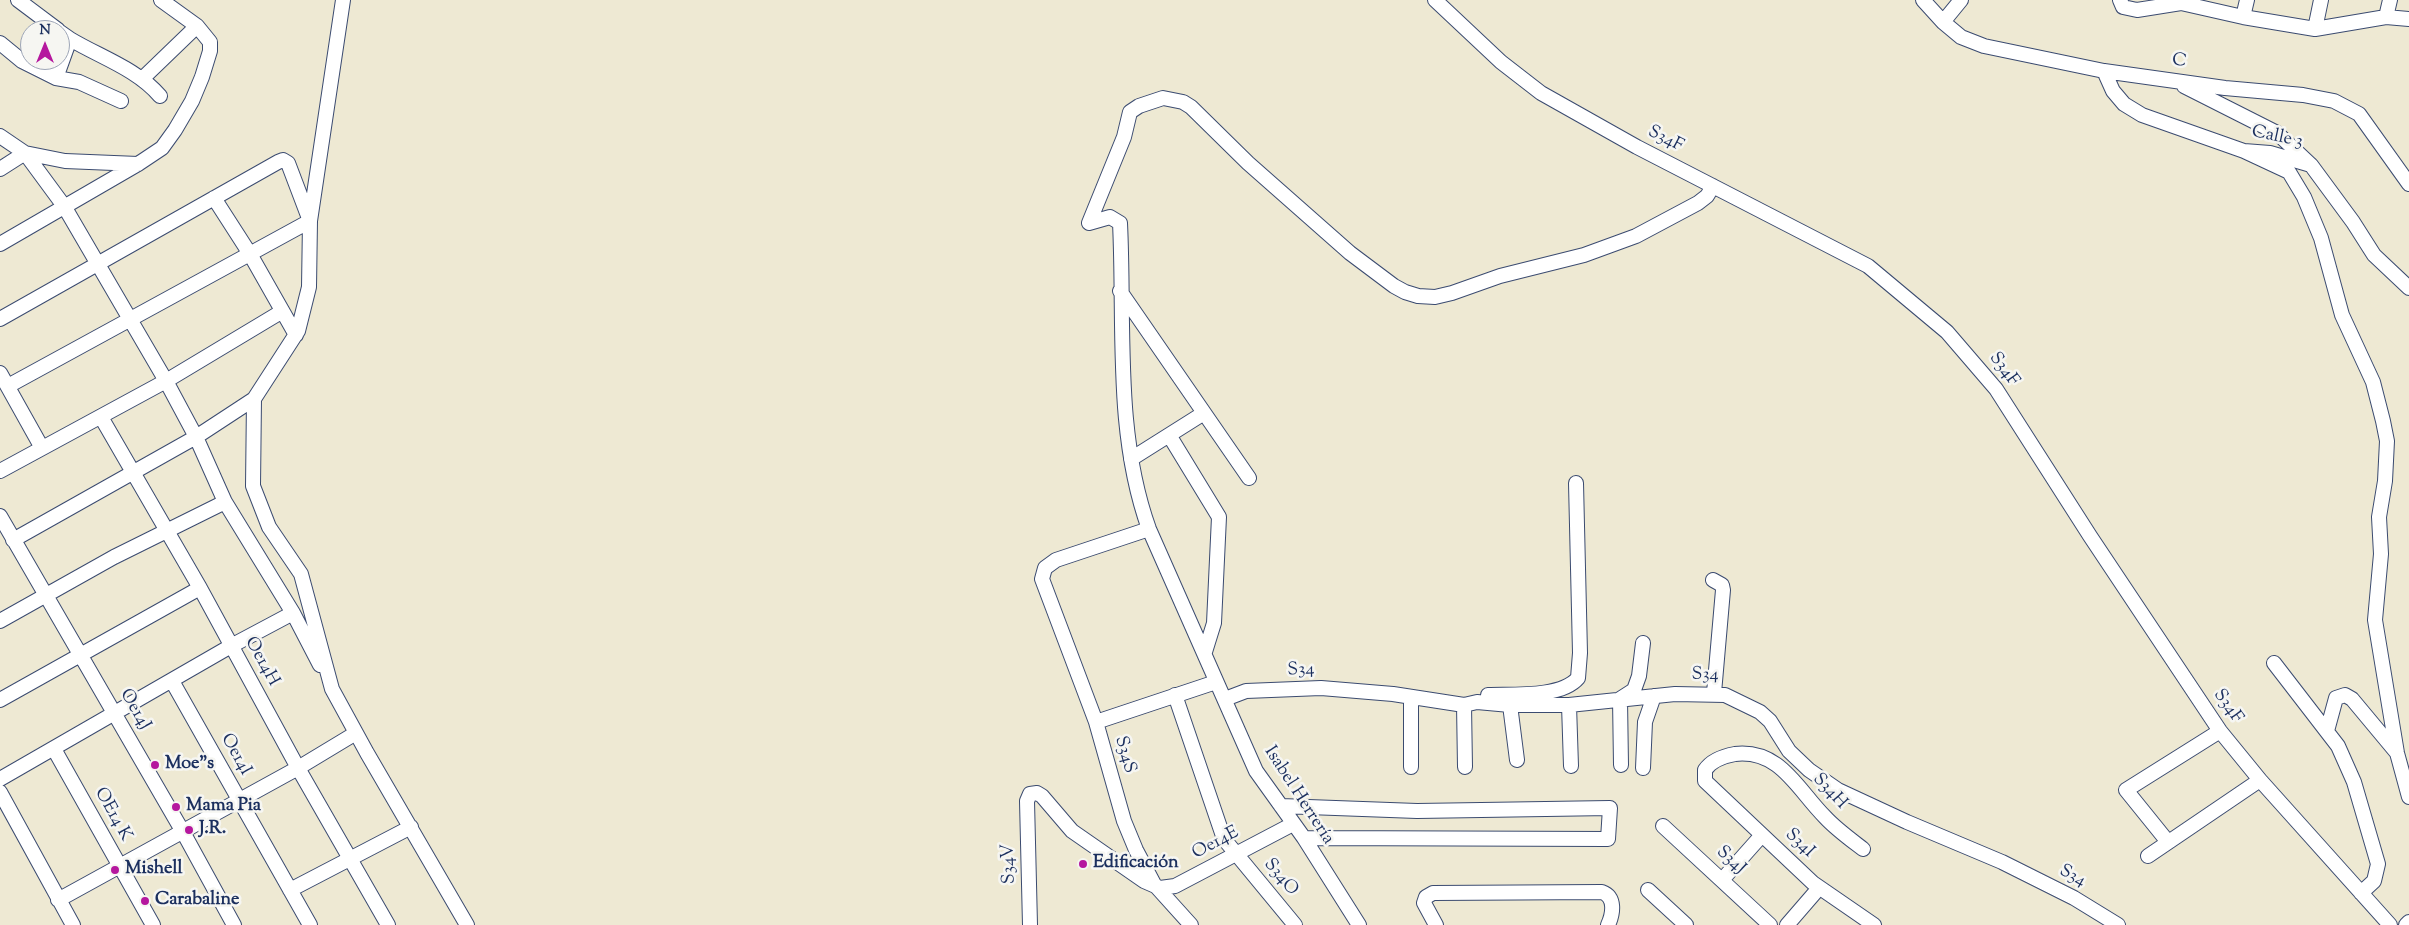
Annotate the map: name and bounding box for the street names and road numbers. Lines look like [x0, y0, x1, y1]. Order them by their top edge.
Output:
street label: C [2170, 50, 2188, 74]
street label: S34F [1644, 122, 1686, 158]
street label: Calle 3 [2249, 122, 2305, 154]
street label: S34F [1983, 349, 2023, 391]
street label: Oe14H [239, 634, 283, 690]
street label: S34 [1287, 660, 1315, 682]
street label: S34 [1691, 665, 1719, 687]
street label: Oe14J [114, 686, 154, 734]
street label: S34F [2207, 686, 2247, 728]
street label: Oe14I [215, 730, 255, 780]
street label: S34S [1108, 734, 1140, 776]
street label: Isabel Herrería [1258, 743, 1338, 849]
street label: S34H [1807, 770, 1851, 814]
street label: OE14 K [88, 784, 136, 846]
street label: Oe14E [1189, 823, 1243, 865]
street label: S34I [1780, 825, 1818, 863]
street label: S34J [1711, 842, 1749, 880]
street label: S34V [999, 844, 1021, 884]
street label: S34O [1258, 855, 1302, 901]
street label: S34 [2055, 861, 2089, 893]

